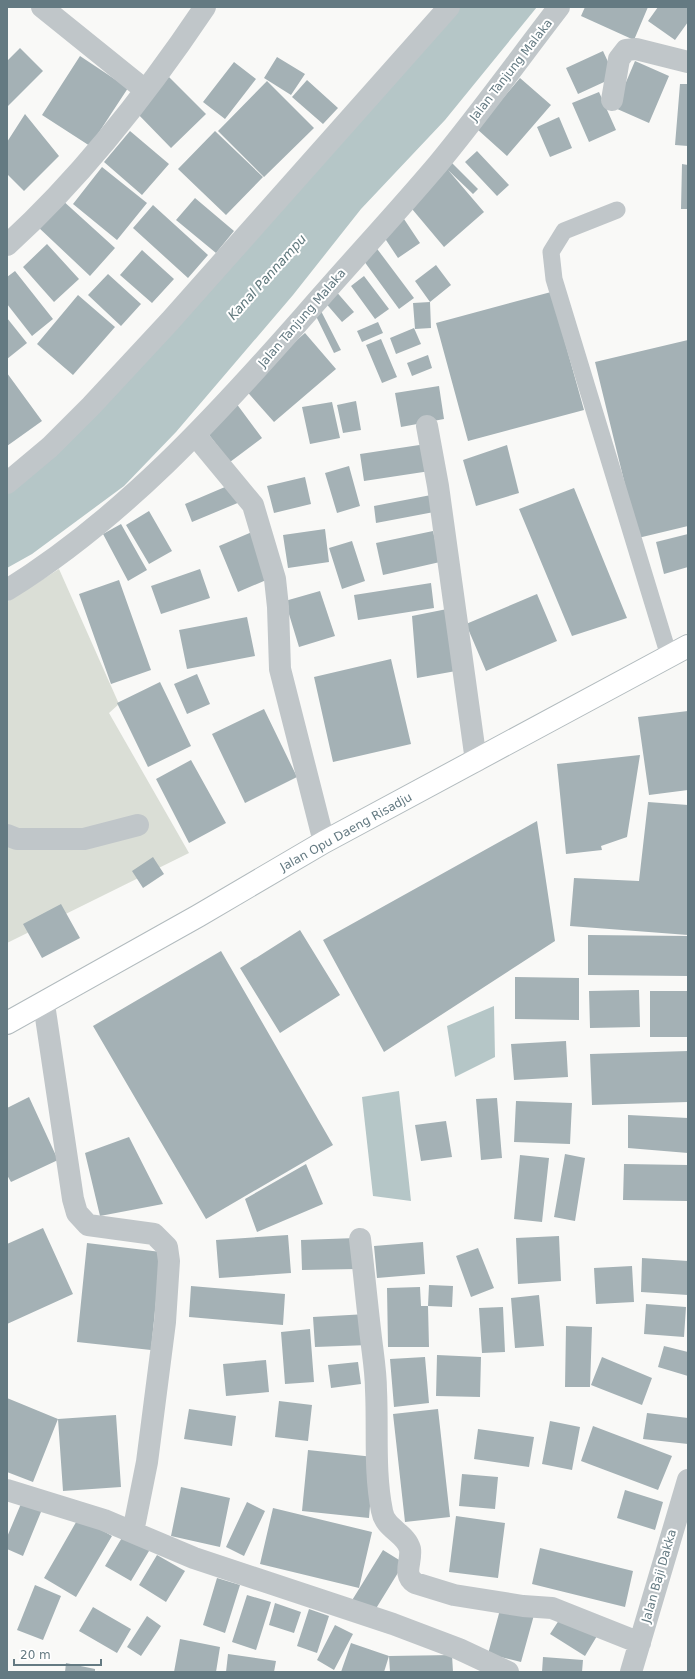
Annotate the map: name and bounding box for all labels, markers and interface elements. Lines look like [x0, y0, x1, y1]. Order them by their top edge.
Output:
street label: Jalan Tanjung Malaka [466, 16, 555, 125]
water label: Kanal Pannampu [225, 231, 309, 323]
street label: Jalan Tanjung Malaka [255, 266, 349, 371]
street label: Jalan Opu Daeng Risadju [277, 790, 414, 875]
street label: Jalan Baji Dakka [639, 1528, 679, 1625]
scale bar [14, 1641, 101, 1667]
text: 20 m [20, 1648, 51, 1662]

